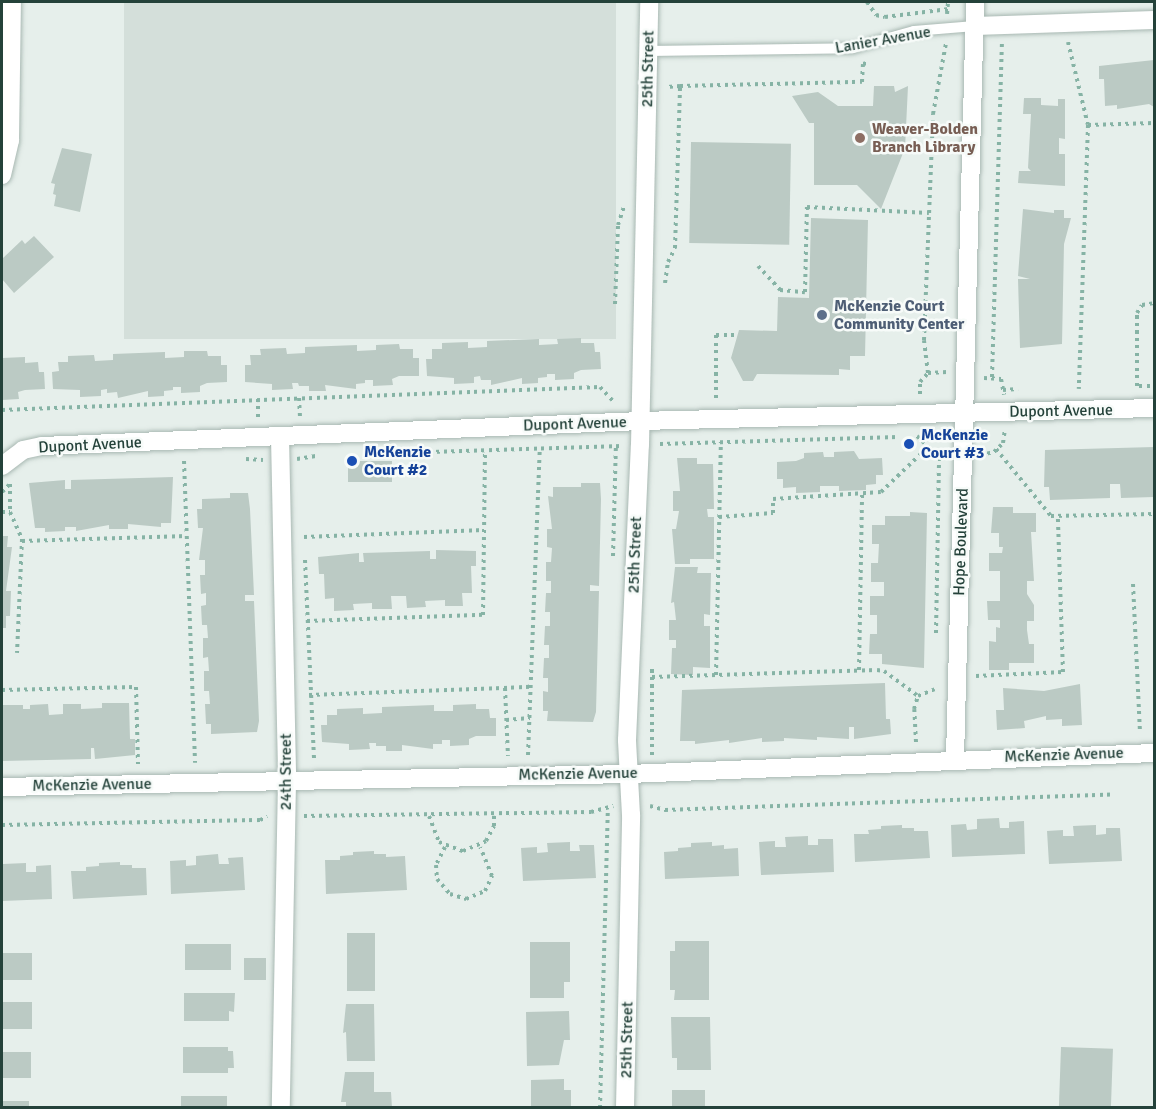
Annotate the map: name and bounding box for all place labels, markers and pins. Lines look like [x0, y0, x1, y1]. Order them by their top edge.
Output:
place label: Weaver-Bolden Branch Library [872, 119, 978, 157]
marker: Weaver-Bolden Branch Library [853, 131, 867, 145]
place label: McKenzie Court Community Center [834, 296, 964, 334]
marker: McKenzie Court Community Center [815, 308, 829, 322]
place label: McKenzie Court #3 [921, 425, 988, 463]
marker: McKenzie Court #3 [902, 437, 916, 451]
place label: McKenzie Court #2 [364, 442, 431, 480]
marker: McKenzie Court #2 [345, 454, 359, 468]

